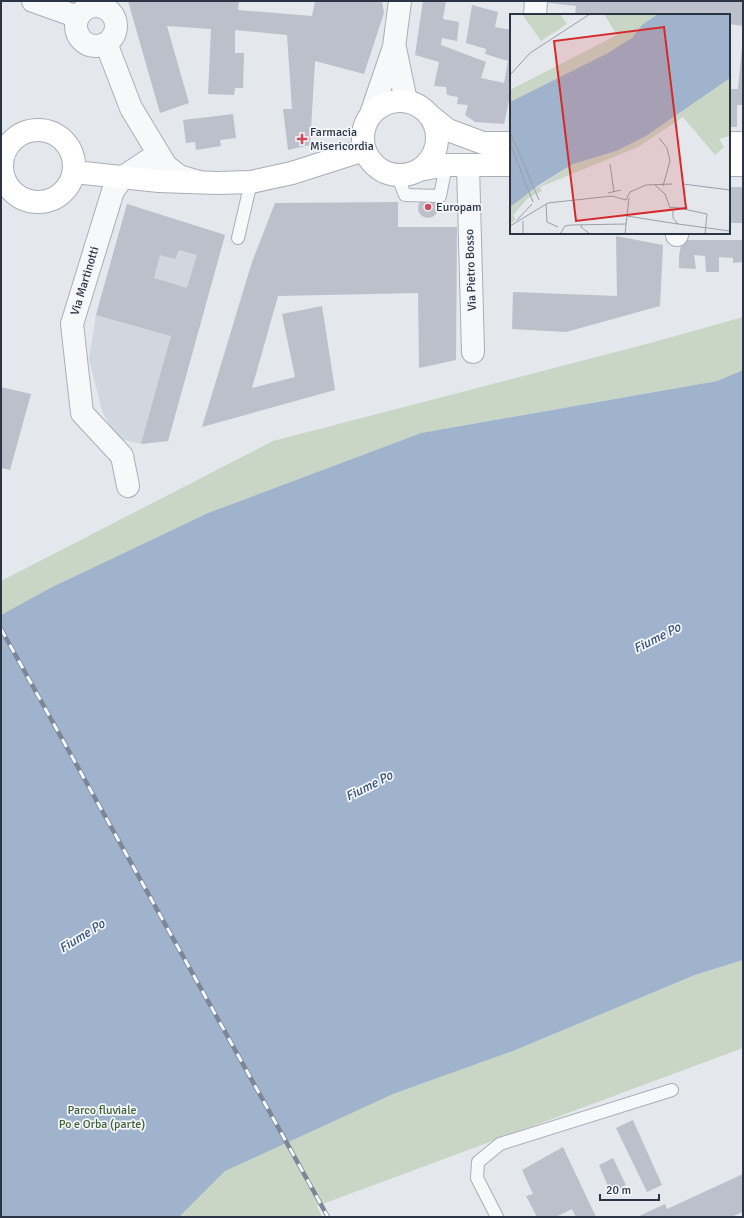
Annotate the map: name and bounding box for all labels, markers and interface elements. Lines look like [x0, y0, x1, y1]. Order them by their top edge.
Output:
inset map [510, 14, 730, 234]
place label: Farmacia Misericordia [310, 125, 374, 154]
marker: Farmacia Misericordia [297, 134, 307, 144]
place label: Europam [436, 200, 482, 215]
marker: Europam [423, 202, 433, 212]
street label: Via Pietro Bosso [462, 229, 480, 311]
street label: Via Martinotti [67, 245, 103, 317]
water label: Fiume Po [631, 619, 684, 657]
water label: Fiume Po [343, 767, 396, 805]
water label: Fiume Po [56, 915, 109, 956]
park label: Parco fluviale Po e Orba (parte) [59, 1103, 145, 1132]
scale bar [600, 1176, 659, 1202]
text: 20 m [606, 1183, 631, 1198]

